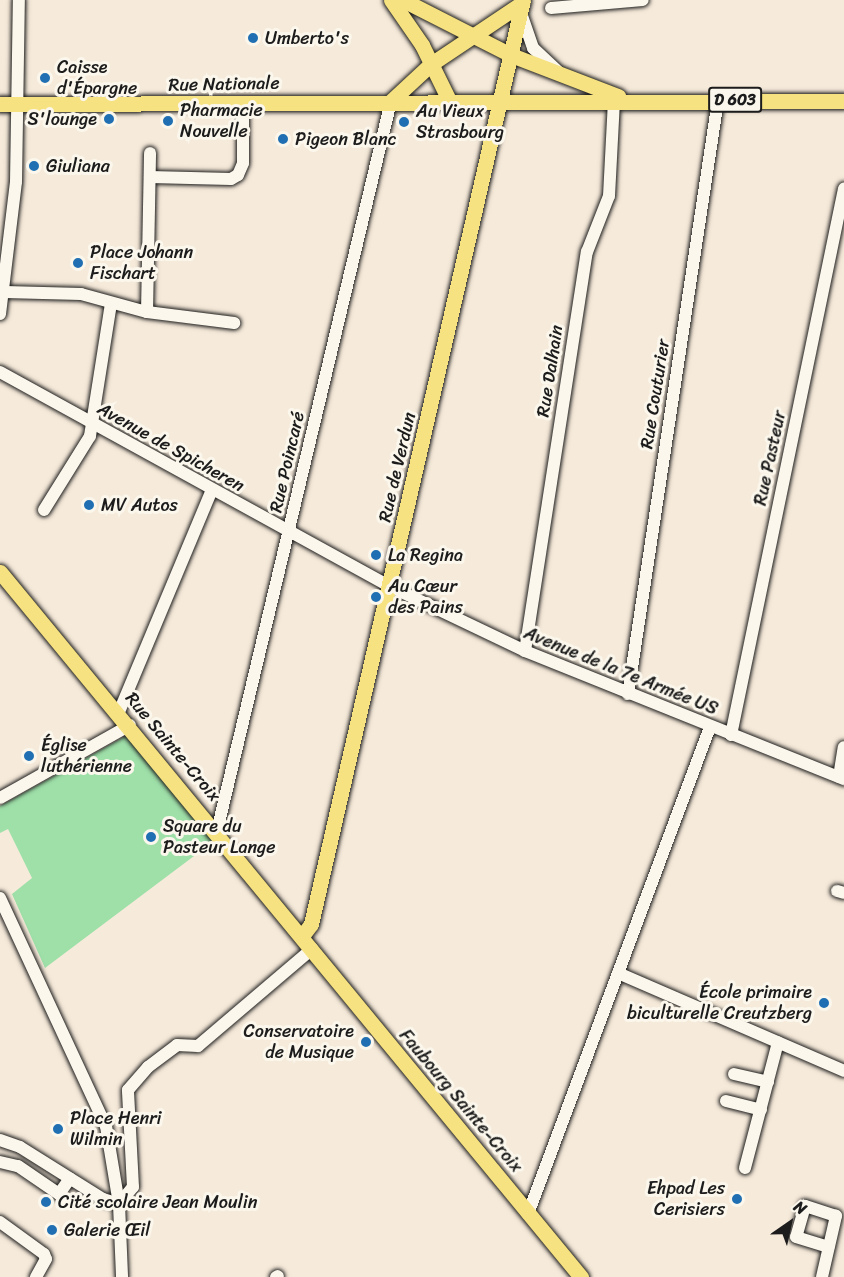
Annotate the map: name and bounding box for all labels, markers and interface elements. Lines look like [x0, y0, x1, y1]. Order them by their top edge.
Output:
place label: Umberto's [265, 27, 349, 49]
marker: Umberto's [246, 31, 260, 45]
place label: Caisse d'Épargne [57, 57, 137, 100]
marker: Caisse d'Épargne [38, 71, 52, 85]
street label: Rue Nationale [168, 72, 280, 96]
road number: D 603 [708, 87, 762, 113]
place label: Pharmacie Nouvelle [180, 100, 263, 142]
place label: Au Vieux Strasbourg [416, 101, 504, 144]
place label: S'lounge [28, 108, 97, 130]
marker: S'lounge [102, 112, 116, 126]
marker: Pharmacie Nouvelle [161, 114, 175, 128]
marker: Au Vieux Strasbourg [397, 115, 411, 129]
place label: Pigeon Blanc [295, 128, 397, 150]
marker: Pigeon Blanc [276, 132, 290, 146]
place label: Giuliana [46, 155, 110, 177]
marker: Giuliana [27, 159, 41, 173]
place label: Place Johann Fischart [90, 242, 194, 284]
marker: Place Johann Fischart [71, 256, 85, 270]
street label: Rue Dalhain [532, 324, 568, 418]
street label: Rue Couturier [636, 337, 674, 451]
street label: Avenue de Spicheren [94, 398, 248, 496]
street label: Rue Pasteur [749, 408, 791, 508]
street label: Rue Poincaré [265, 409, 309, 515]
street label: Rue de Verdun [374, 410, 420, 524]
place label: MV Autos [101, 494, 178, 516]
marker: MV Autos [82, 498, 96, 512]
place label: La Regina [388, 544, 463, 566]
marker: La Regina [369, 548, 383, 562]
place label: Au Cœur des Pains [388, 576, 463, 618]
marker: Au Cœur des Pains [369, 590, 383, 604]
street label: Avenue de la 7e Armée US [521, 622, 721, 720]
street label: Rue Sainte-Croix [121, 688, 225, 806]
place label: Église luthérienne [41, 735, 132, 777]
marker: Église luthérienne [22, 749, 36, 763]
place label: Square du Pasteur Lange [163, 816, 275, 858]
marker: Square du Pasteur Lange [144, 830, 158, 844]
place label: École primaire biculturelle Creutzberg [626, 982, 812, 1024]
marker: École primaire biculturelle Creutzberg [817, 996, 831, 1010]
place label: Conservatoire de Musique [244, 1021, 354, 1064]
street label: Faubourg Sainte-Croix [395, 1025, 527, 1177]
marker: Conservatoire de Musique [359, 1035, 373, 1049]
place label: Place Henri Wilmin [70, 1108, 162, 1150]
marker: Place Henri Wilmin [51, 1122, 65, 1136]
place label: Ehpad Les Cerisiers [647, 1178, 725, 1220]
place label: Cité scolaire Jean Moulin [58, 1191, 257, 1213]
marker: Ehpad Les Cerisiers [730, 1192, 744, 1206]
north arrow [760, 1193, 820, 1253]
text: N [788, 1193, 813, 1223]
marker: Cité scolaire Jean Moulin [39, 1195, 53, 1209]
place label: Galerie Œil [64, 1219, 150, 1241]
marker: Galerie Œil [45, 1223, 59, 1237]

